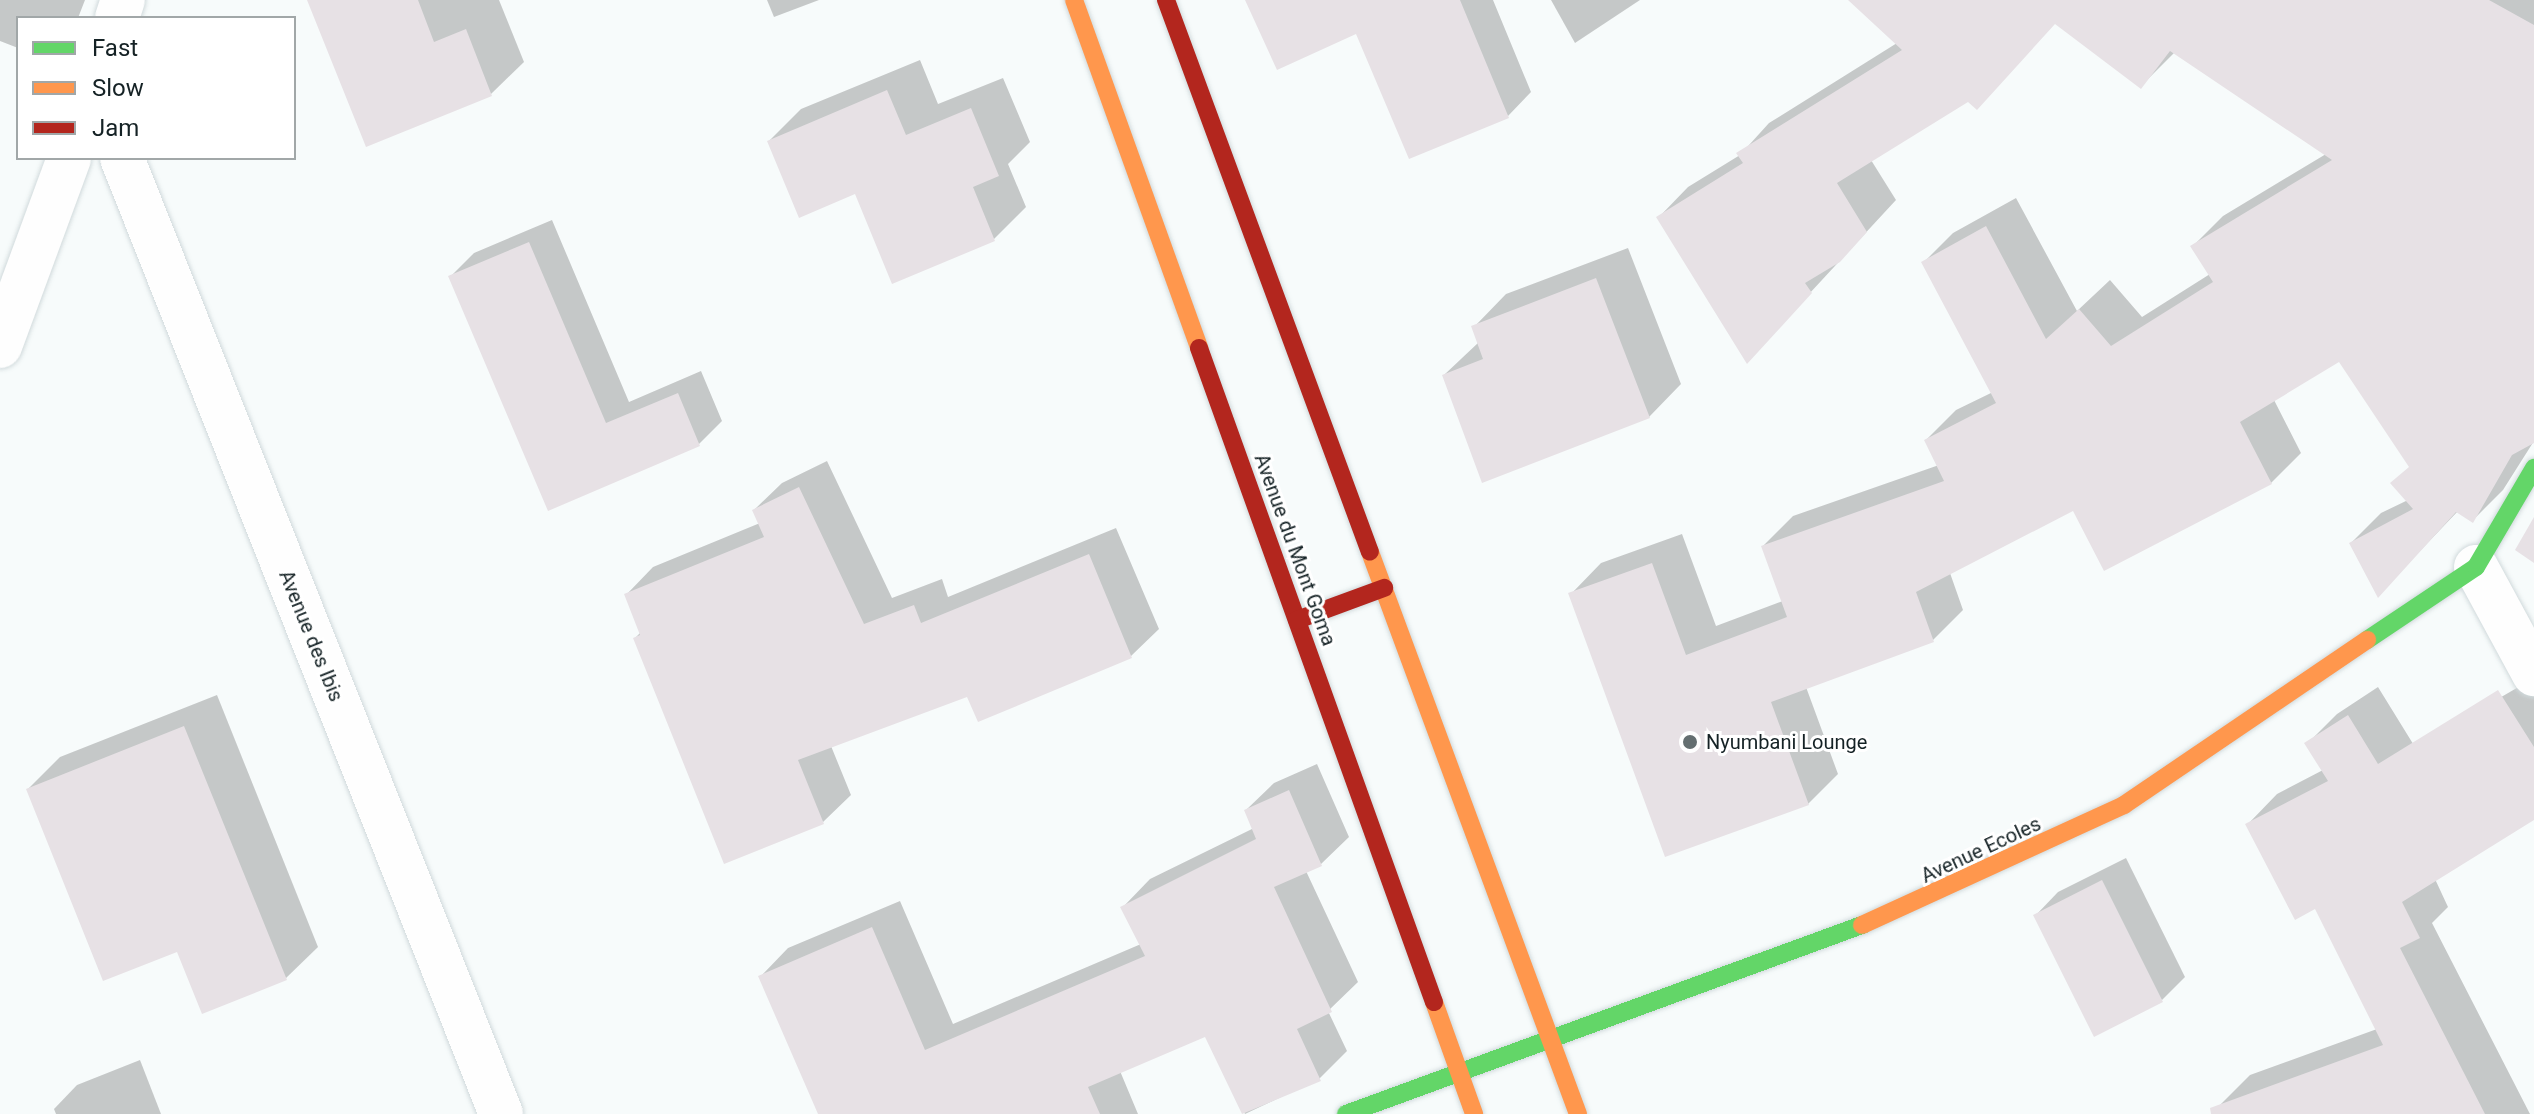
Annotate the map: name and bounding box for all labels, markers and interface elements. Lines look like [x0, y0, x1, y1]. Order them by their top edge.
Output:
legend [16, 16, 296, 160]
text: Fast [92, 34, 138, 62]
text: Slow [92, 74, 144, 102]
text: Jam [92, 114, 139, 142]
street label: Avenue du Mont Goma [1249, 451, 1341, 649]
street label: Avenue des Ibis [274, 567, 348, 705]
place label: Nyumbani Lounge [1706, 730, 1867, 754]
marker: Nyumbani Lounge [1681, 733, 1699, 751]
street label: Avenue Ecoles [1917, 812, 2045, 888]

